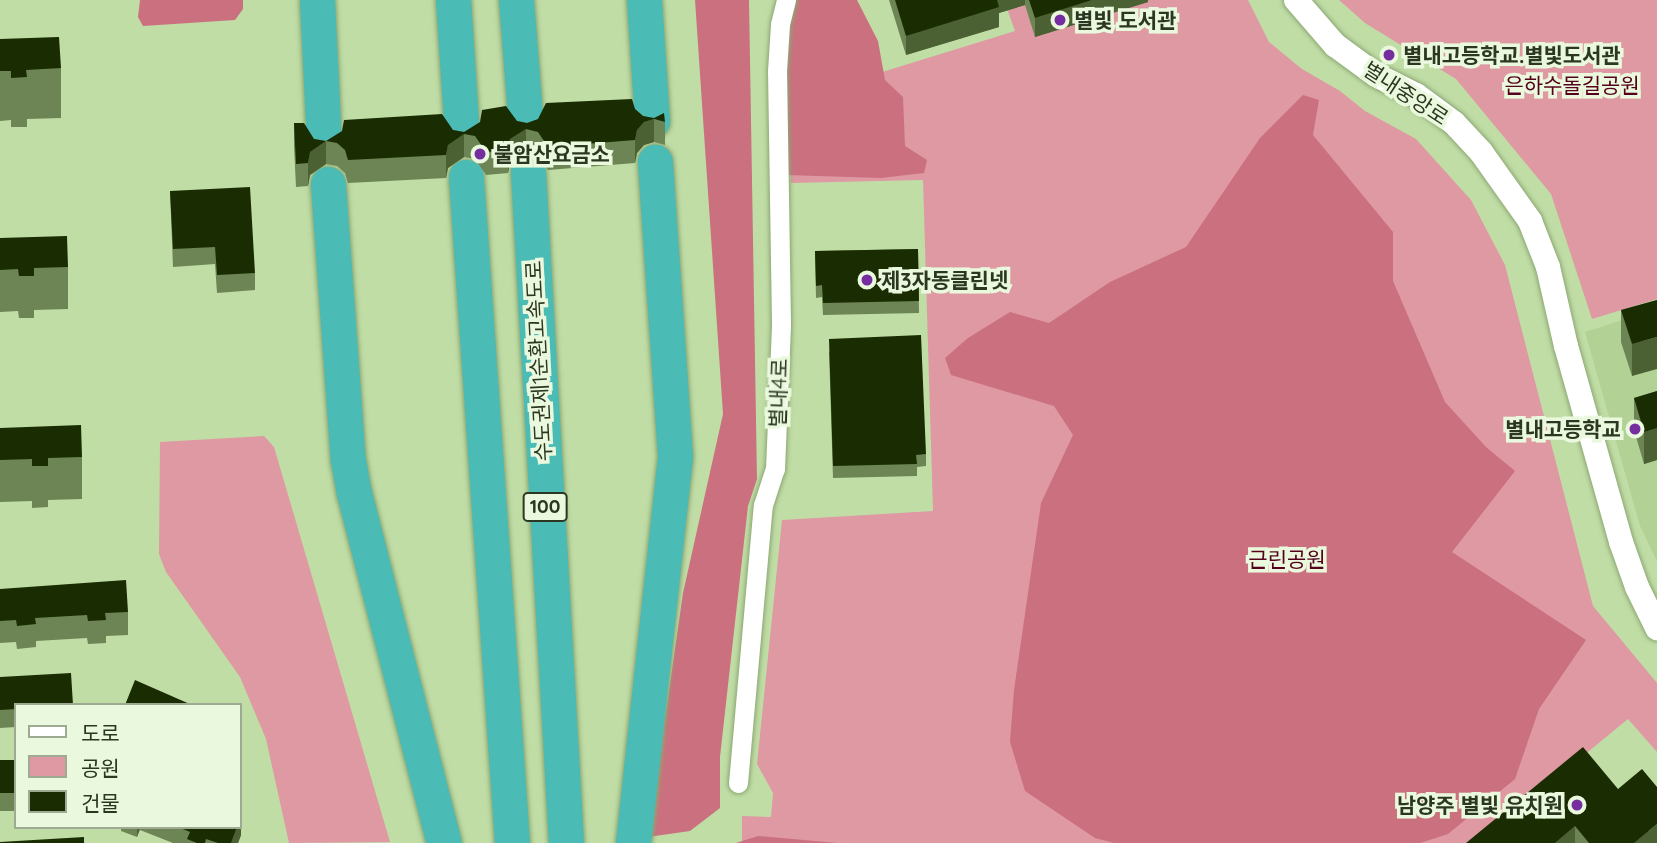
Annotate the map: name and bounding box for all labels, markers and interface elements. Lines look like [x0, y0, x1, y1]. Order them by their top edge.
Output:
place label: 별빛 도서관 [1074, 7, 1176, 33]
marker: 별빛 도서관 [1052, 12, 1068, 28]
place label: 별내고등학교.별빛도서관 [1403, 42, 1621, 68]
marker: 별내고등학교.별빛도서관 [1381, 47, 1397, 63]
street label: 별내중앙로 [1359, 56, 1453, 130]
park label: 은하수돌길공원 [1504, 72, 1640, 98]
place label: 불암산요금소 [494, 141, 610, 167]
marker: 불암산요금소 [472, 146, 488, 162]
street label: 수도권제1순환고속도로 [520, 260, 556, 462]
place label: 제3자동클린넷 [881, 267, 1008, 293]
marker: 제3자동클린넷 [859, 272, 875, 288]
street label: 별내4로 [764, 358, 792, 428]
place label: 별내고등학교 [1505, 416, 1621, 442]
marker: 별내고등학교 [1627, 421, 1643, 437]
road number: 100 [522, 492, 568, 522]
park label: 근린공원 [1248, 546, 1326, 572]
legend [14, 703, 242, 829]
text: 도로 [81, 720, 120, 746]
text: 공원 [81, 755, 120, 781]
text: 건물 [81, 790, 120, 816]
place label: 남양주 별빛 유치원 [1397, 792, 1563, 818]
marker: 남양주 별빛 유치원 [1569, 797, 1585, 813]

